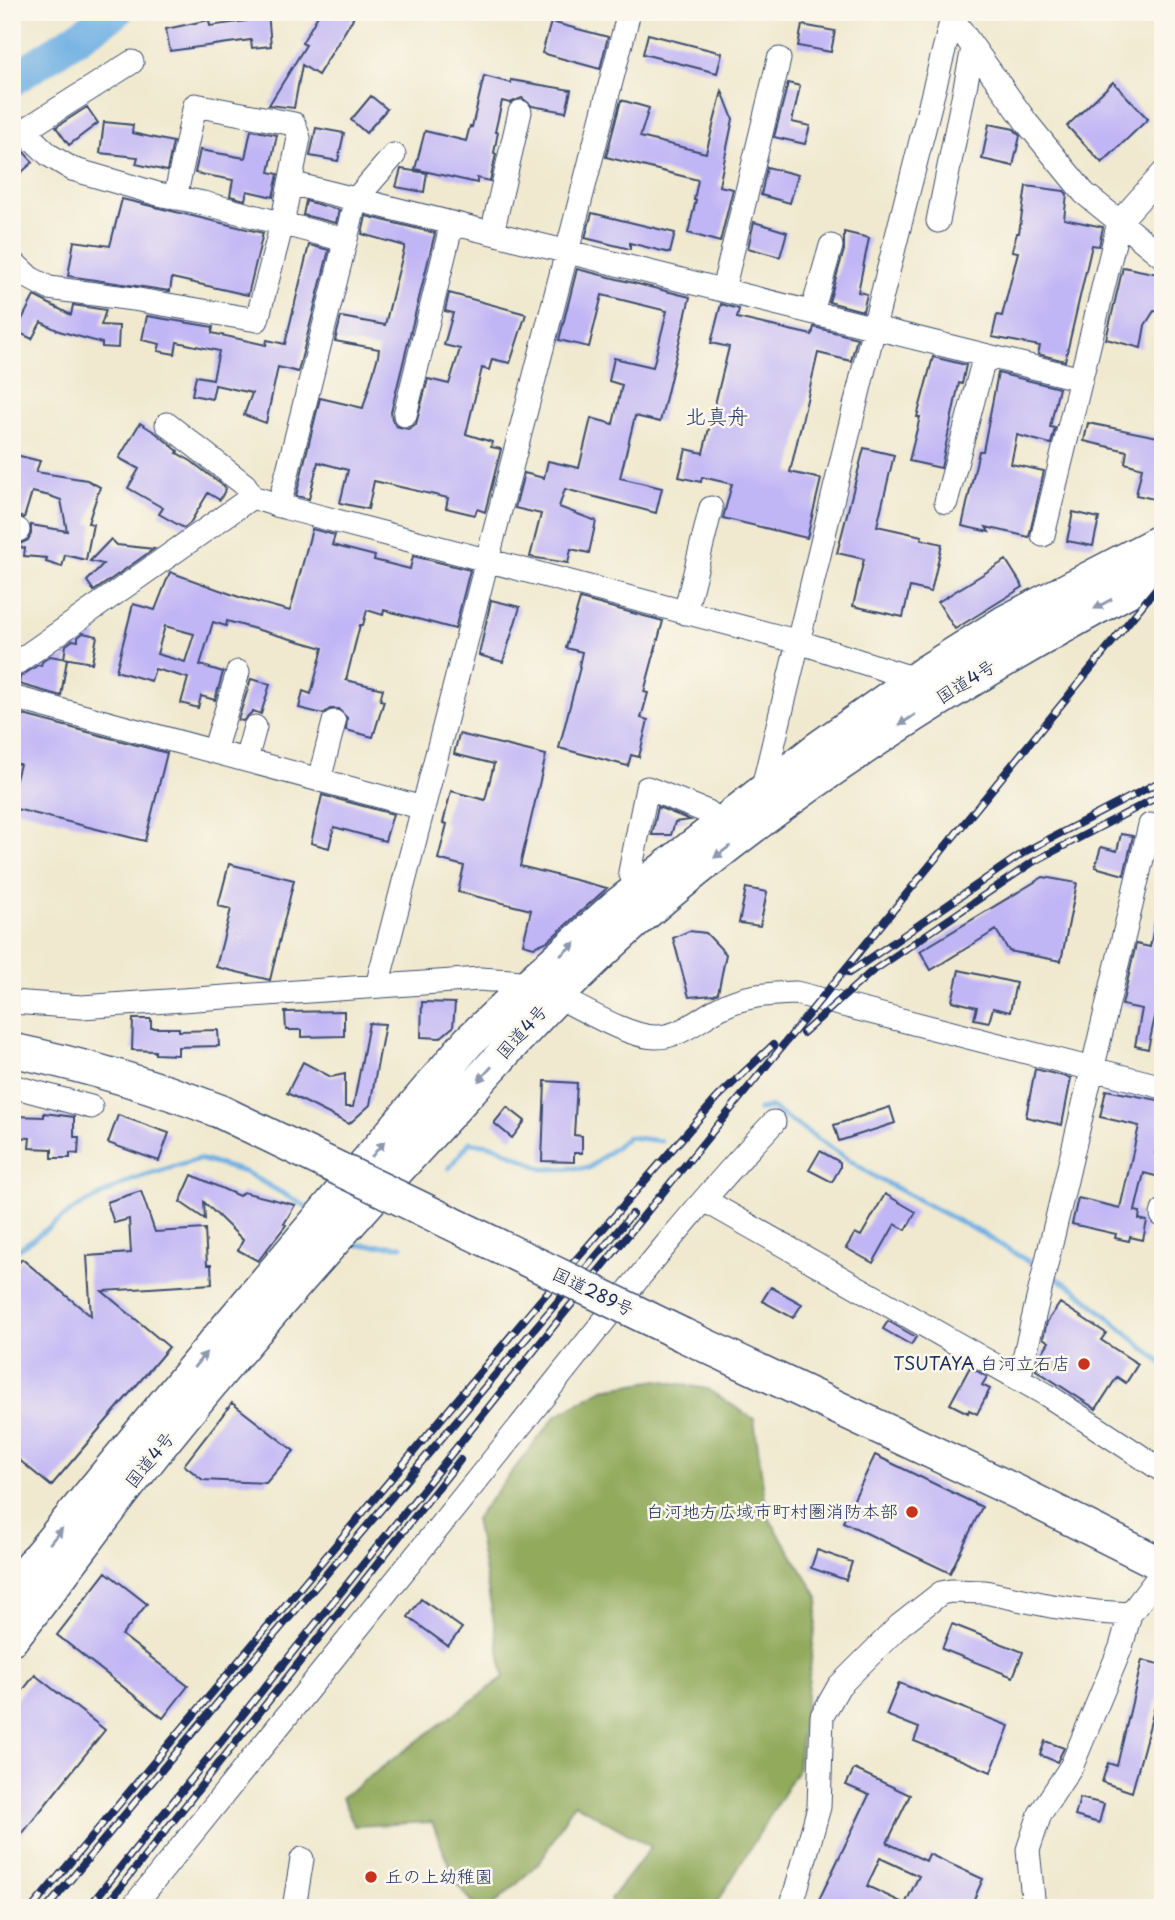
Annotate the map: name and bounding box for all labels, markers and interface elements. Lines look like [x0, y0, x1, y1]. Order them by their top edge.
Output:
district label: 北真舟 [686, 399, 749, 431]
one-way arrow [1093, 598, 1112, 610]
street label: 国道4号 [930, 652, 1000, 710]
one-way arrow [898, 713, 916, 727]
one-way arrow [713, 845, 731, 859]
one-way arrow [559, 941, 577, 957]
street label: 国道4号 [489, 997, 553, 1065]
one-way arrow [477, 1065, 493, 1082]
one-way arrow [370, 1140, 385, 1157]
street label: 国道289号 [548, 1259, 639, 1322]
place label: TSUTAYA 白河立石店 [893, 1349, 1070, 1376]
one-way arrow [192, 1352, 207, 1369]
marker: TSUTAYA 白河立石店 [1076, 1356, 1092, 1372]
street label: 国道4号 [118, 1425, 180, 1493]
place label: 白河地方広域市町村圏消防本部 [646, 1497, 898, 1524]
marker: 白河地方広域市町村圏消防本部 [904, 1504, 920, 1520]
one-way arrow [48, 1528, 63, 1545]
place label: 丘の上幼稚園 [385, 1862, 493, 1889]
marker: 丘の上幼稚園 [363, 1869, 379, 1885]

